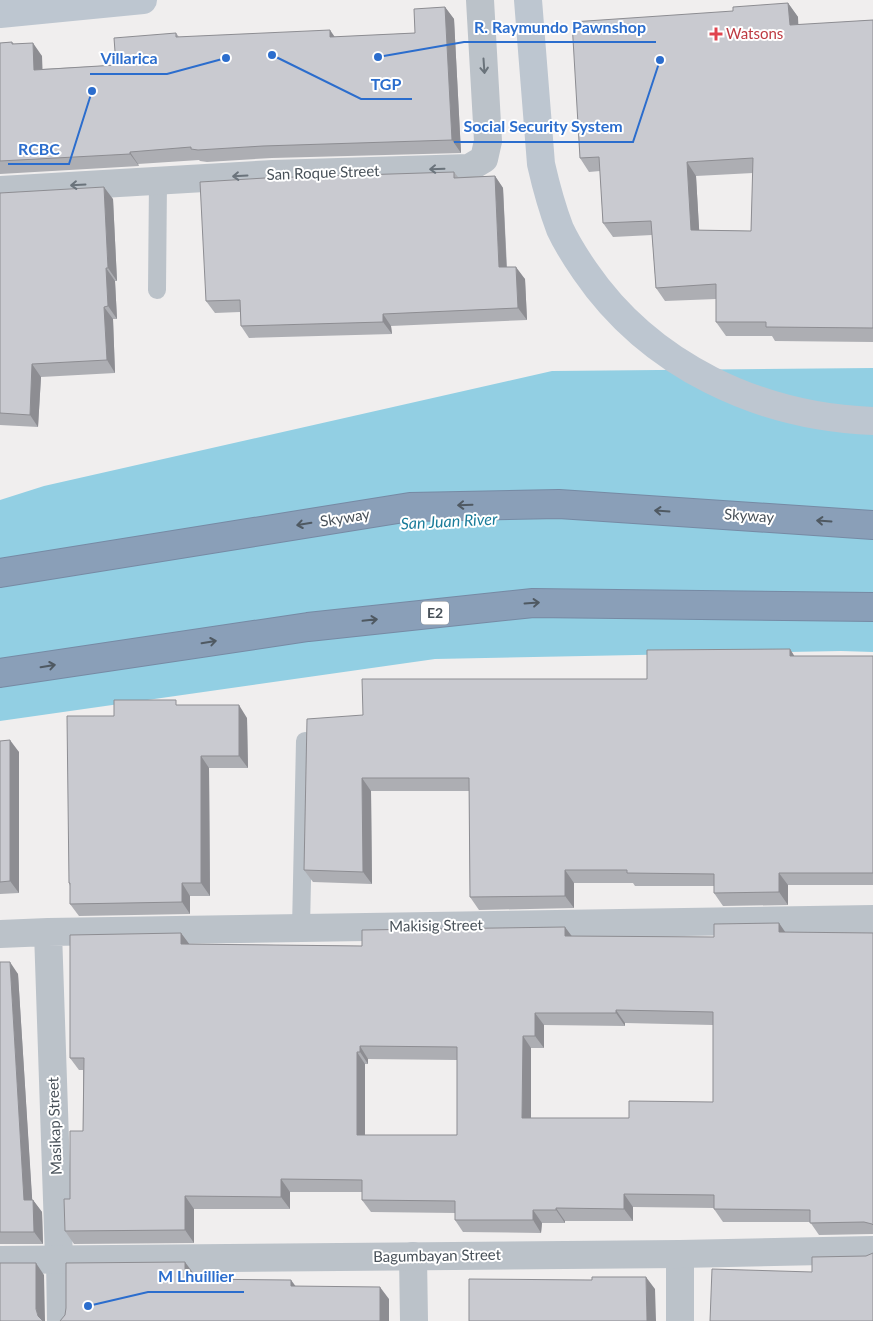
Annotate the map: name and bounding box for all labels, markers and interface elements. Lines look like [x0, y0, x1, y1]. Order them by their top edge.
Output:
callout: R. Raymundo Pawnshop [464, 11, 656, 42]
text: R. Raymundo Pawnshop [474, 17, 646, 36]
place label: Watsons [726, 24, 783, 42]
marker: Watsons [710, 28, 722, 40]
callout: Villarica [90, 43, 167, 74]
text: Villarica [99, 48, 158, 67]
one-way arrow [479, 58, 488, 74]
callout: TGP [361, 68, 412, 99]
text: TGP [371, 74, 401, 93]
callout: Social Security System [454, 111, 633, 142]
text: Social Security System [463, 116, 623, 135]
callout: RCBC [8, 133, 69, 164]
text: RCBC [18, 139, 60, 158]
street label: San Roque Street [266, 161, 380, 183]
one-way arrow [430, 164, 446, 174]
one-way arrow [232, 172, 248, 181]
one-way arrow [70, 181, 86, 190]
one-way arrow [457, 501, 473, 510]
street label: Skyway [319, 504, 371, 530]
street label: Skyway [723, 504, 775, 526]
one-way arrow [654, 506, 670, 515]
water label: San Juan River [400, 508, 498, 533]
one-way arrow [817, 517, 833, 526]
one-way arrow [296, 520, 312, 530]
one-way arrow [523, 599, 539, 608]
road number: E2 [421, 602, 449, 624]
one-way arrow [362, 615, 378, 625]
one-way arrow [201, 637, 217, 647]
one-way arrow [40, 661, 56, 671]
street label: Makisig Street [389, 915, 484, 935]
street label: Masikap Street [43, 1076, 65, 1175]
street label: Bagumbayan Street [373, 1245, 502, 1265]
callout: M Lhuillier [148, 1261, 244, 1292]
text: M Lhuillier [158, 1266, 234, 1285]

